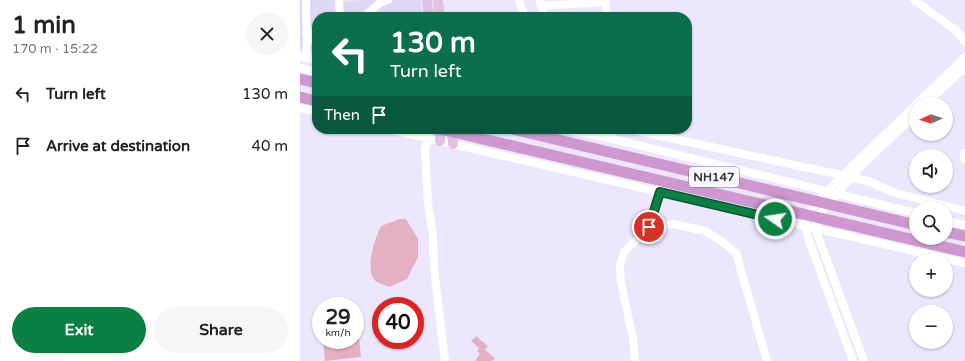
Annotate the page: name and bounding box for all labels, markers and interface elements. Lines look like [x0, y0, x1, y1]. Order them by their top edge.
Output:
text: 1 min [12, 11, 76, 40]
button: close [246, 13, 288, 55]
text: 130 m [390, 26, 476, 60]
icon: left [324, 28, 376, 80]
text: 170 m · 15:22 [12, 41, 98, 57]
text: Turn left [390, 60, 462, 82]
icon: left [12, 83, 34, 105]
text: Turn left [46, 85, 106, 103]
text: 130 m [242, 85, 288, 103]
north arrow [909, 97, 953, 141]
map controls [909, 97, 953, 349]
icon: arrive [368, 104, 390, 126]
text: Then [324, 106, 360, 124]
icon: arrive [12, 135, 34, 157]
text: Arrive at destination [46, 137, 190, 155]
text: 40 m [251, 137, 288, 155]
button: sound [909, 149, 953, 193]
road number: NH147 [689, 167, 739, 187]
position arrow [754, 198, 796, 240]
button: search [909, 201, 953, 245]
pin [632, 210, 666, 244]
icon: arrive [638, 216, 660, 238]
button: + [909, 253, 953, 297]
speed limit sign: 40 [372, 297, 424, 349]
button: − [909, 305, 953, 349]
text: 29 [325, 306, 351, 330]
button: Exit [12, 307, 146, 353]
button: Share [154, 307, 288, 353]
text: km/h [325, 327, 351, 339]

